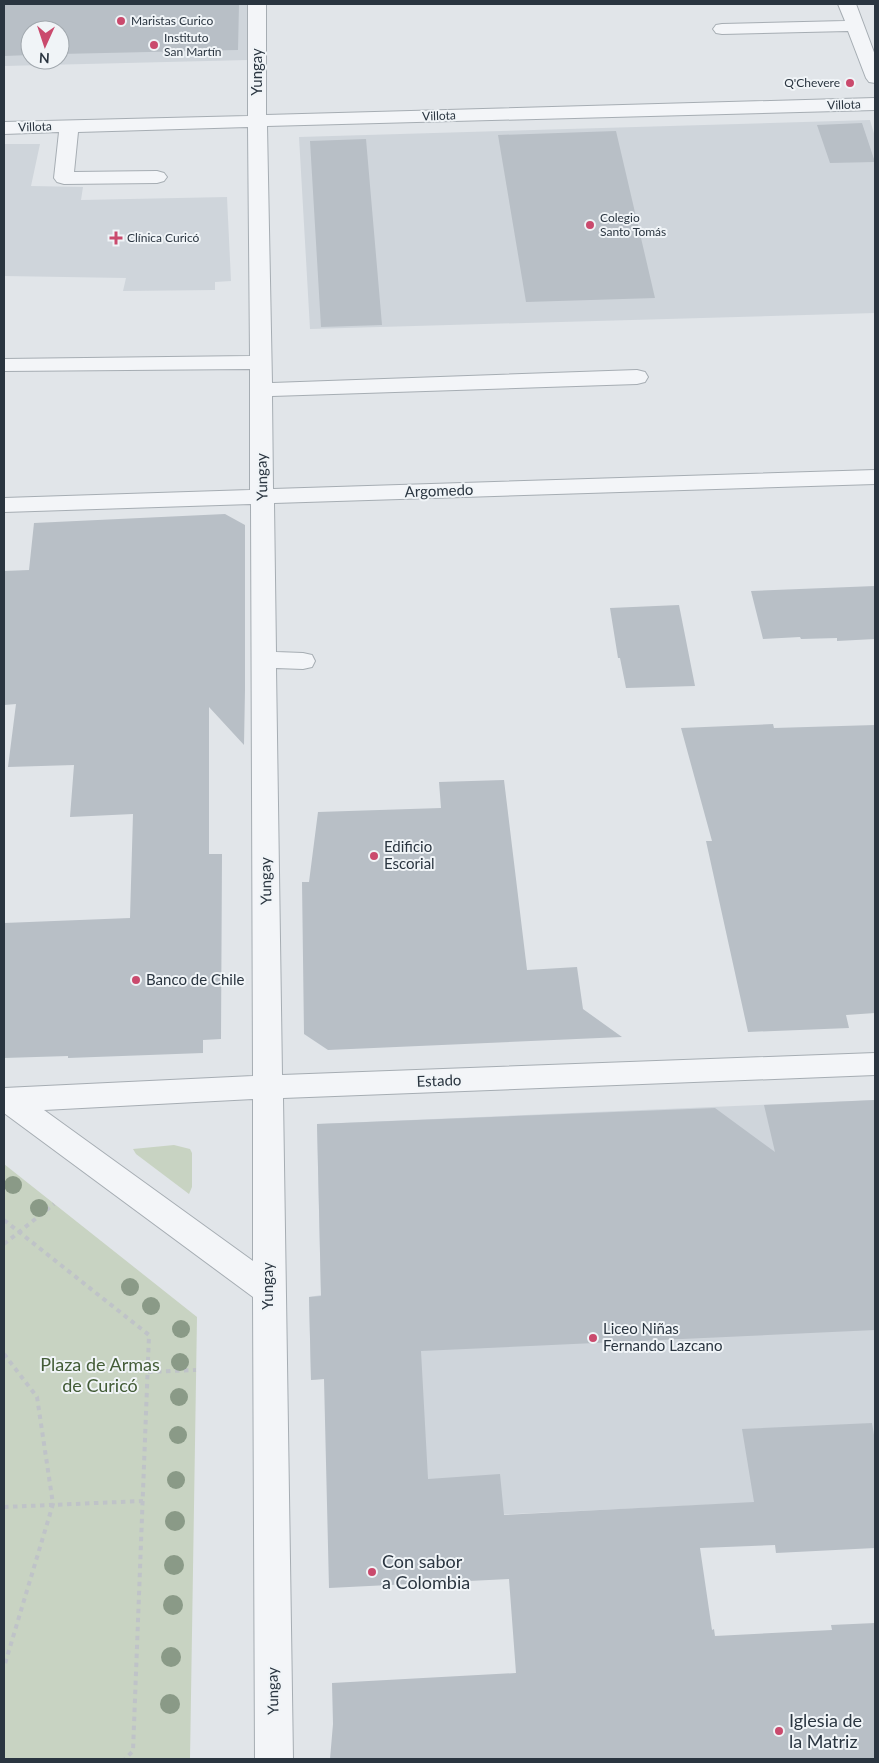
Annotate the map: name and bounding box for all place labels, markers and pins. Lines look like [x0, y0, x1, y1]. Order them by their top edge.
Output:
place label: Maristas Curico [131, 13, 213, 28]
marker: Maristas Curico [115, 15, 127, 27]
place label: Instituto San Martín [164, 30, 222, 59]
marker: Instituto San Martín [148, 39, 160, 51]
place label: Q'Chevere [784, 75, 840, 90]
marker: Q'Chevere [844, 77, 856, 89]
place label: Colegio Santo Tomás [600, 210, 666, 239]
marker: Colegio Santo Tomás [584, 219, 596, 231]
place label: Clínica Curicó [127, 230, 200, 245]
marker: Clínica Curicó [109, 231, 123, 245]
place label: Edificio Escorial [384, 837, 435, 872]
marker: Edificio Escorial [368, 850, 380, 862]
place label: Banco de Chile [146, 970, 244, 988]
marker: Banco de Chile [130, 974, 142, 986]
place label: Liceo Niñas Fernando Lazcano [603, 1319, 722, 1354]
marker: Liceo Niñas Fernando Lazcano [587, 1332, 599, 1344]
place label: Con sabor a Colombia [382, 1550, 470, 1593]
marker: Con sabor a Colombia [366, 1566, 378, 1578]
place label: Iglesia de la Matriz [789, 1709, 862, 1752]
marker: Iglesia de la Matriz [773, 1725, 785, 1737]

